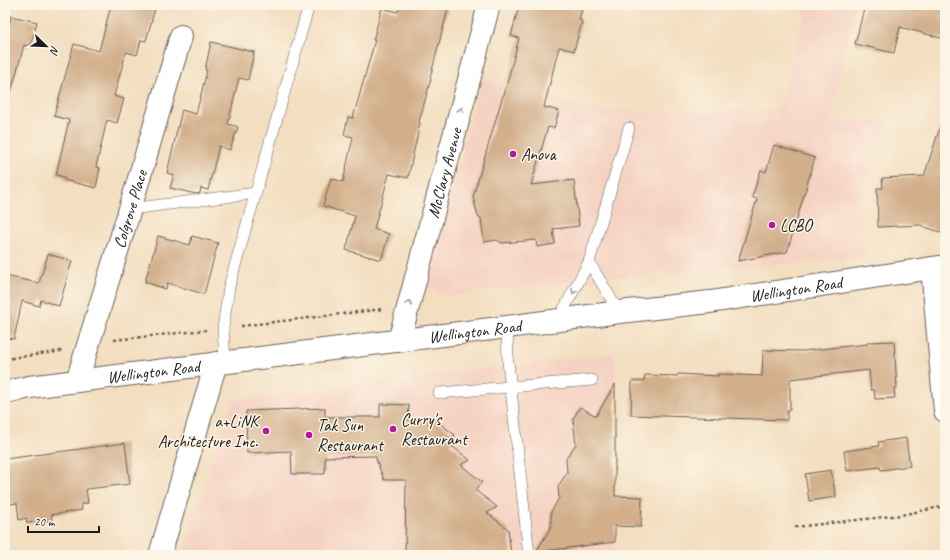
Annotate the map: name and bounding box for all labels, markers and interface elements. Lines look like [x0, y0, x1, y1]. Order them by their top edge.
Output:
north arrow [26, 26, 66, 66]
text: N [47, 44, 63, 58]
one-way arrow [456, 106, 465, 113]
street label: McClary Avenue [422, 124, 466, 220]
place label: Anova [521, 144, 557, 165]
marker: Anova [508, 149, 518, 159]
street label: Colgrove Place [108, 166, 152, 251]
place label: LCBO [780, 215, 814, 236]
marker: LCBO [767, 220, 777, 230]
street label: Wellington Road [749, 271, 846, 306]
one-way arrow [571, 287, 578, 294]
one-way arrow [405, 300, 413, 306]
street label: Wellington Road [427, 314, 524, 347]
street label: Wellington Road [106, 355, 203, 388]
place label: Curry's Restaurant [401, 409, 469, 450]
place label: a+LiNK Architecture Inc. [158, 411, 261, 452]
place label: Tak Sun Restaurant [317, 415, 385, 456]
marker: Curry's Restaurant [388, 424, 398, 434]
marker: a+LiNK Architecture Inc. [261, 426, 271, 436]
marker: Tak Sun Restaurant [304, 430, 314, 440]
scale bar [28, 508, 99, 534]
text: 20 m [34, 514, 56, 530]

